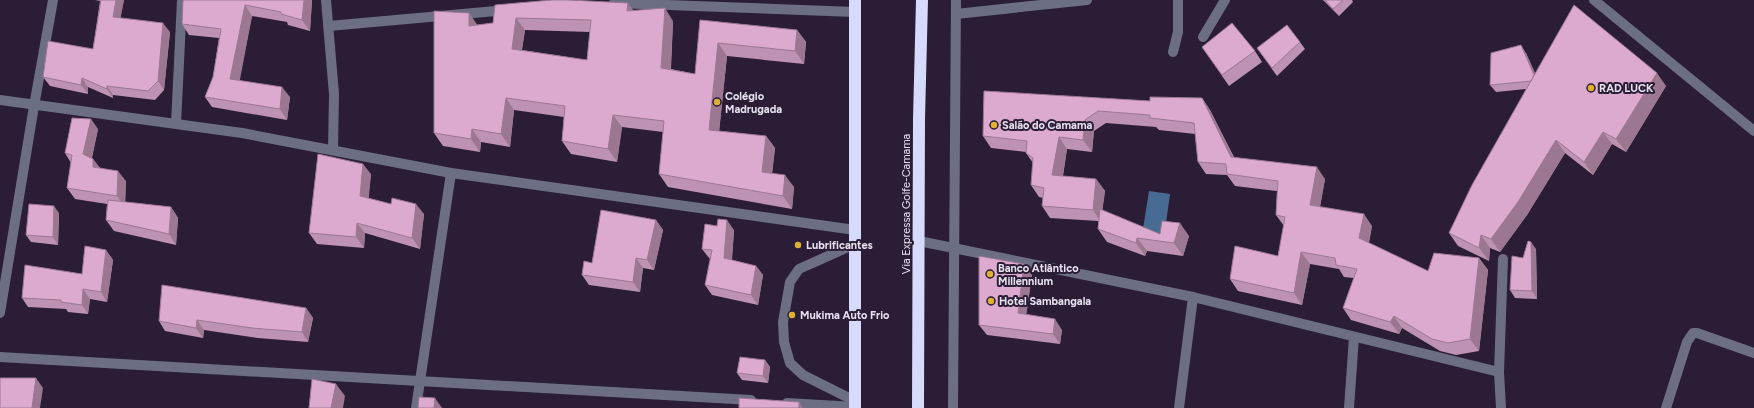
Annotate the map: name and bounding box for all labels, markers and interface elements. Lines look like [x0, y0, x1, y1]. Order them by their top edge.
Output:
place label: RAD LUCK [1599, 82, 1654, 95]
marker: RAD LUCK [1586, 83, 1596, 93]
place label: Colégio Madrugada [725, 90, 782, 116]
marker: Colégio Madrugada [712, 97, 722, 107]
place label: Salão do Camama [1002, 119, 1093, 132]
marker: Salão do Camama [989, 120, 999, 130]
street label: Via Expressa Golfe-Camama [900, 134, 913, 274]
place label: Lubrificantes [806, 239, 873, 252]
marker: Lubrificantes [793, 240, 803, 250]
place label: Banco Atlântico Millennium [998, 262, 1079, 288]
marker: Banco Atlântico Millennium [985, 269, 995, 279]
place label: Hotel Sambangala [999, 295, 1091, 308]
marker: Hotel Sambangala [986, 296, 996, 306]
place label: Mukima Auto Frio [800, 309, 890, 322]
marker: Mukima Auto Frio [787, 310, 797, 320]

